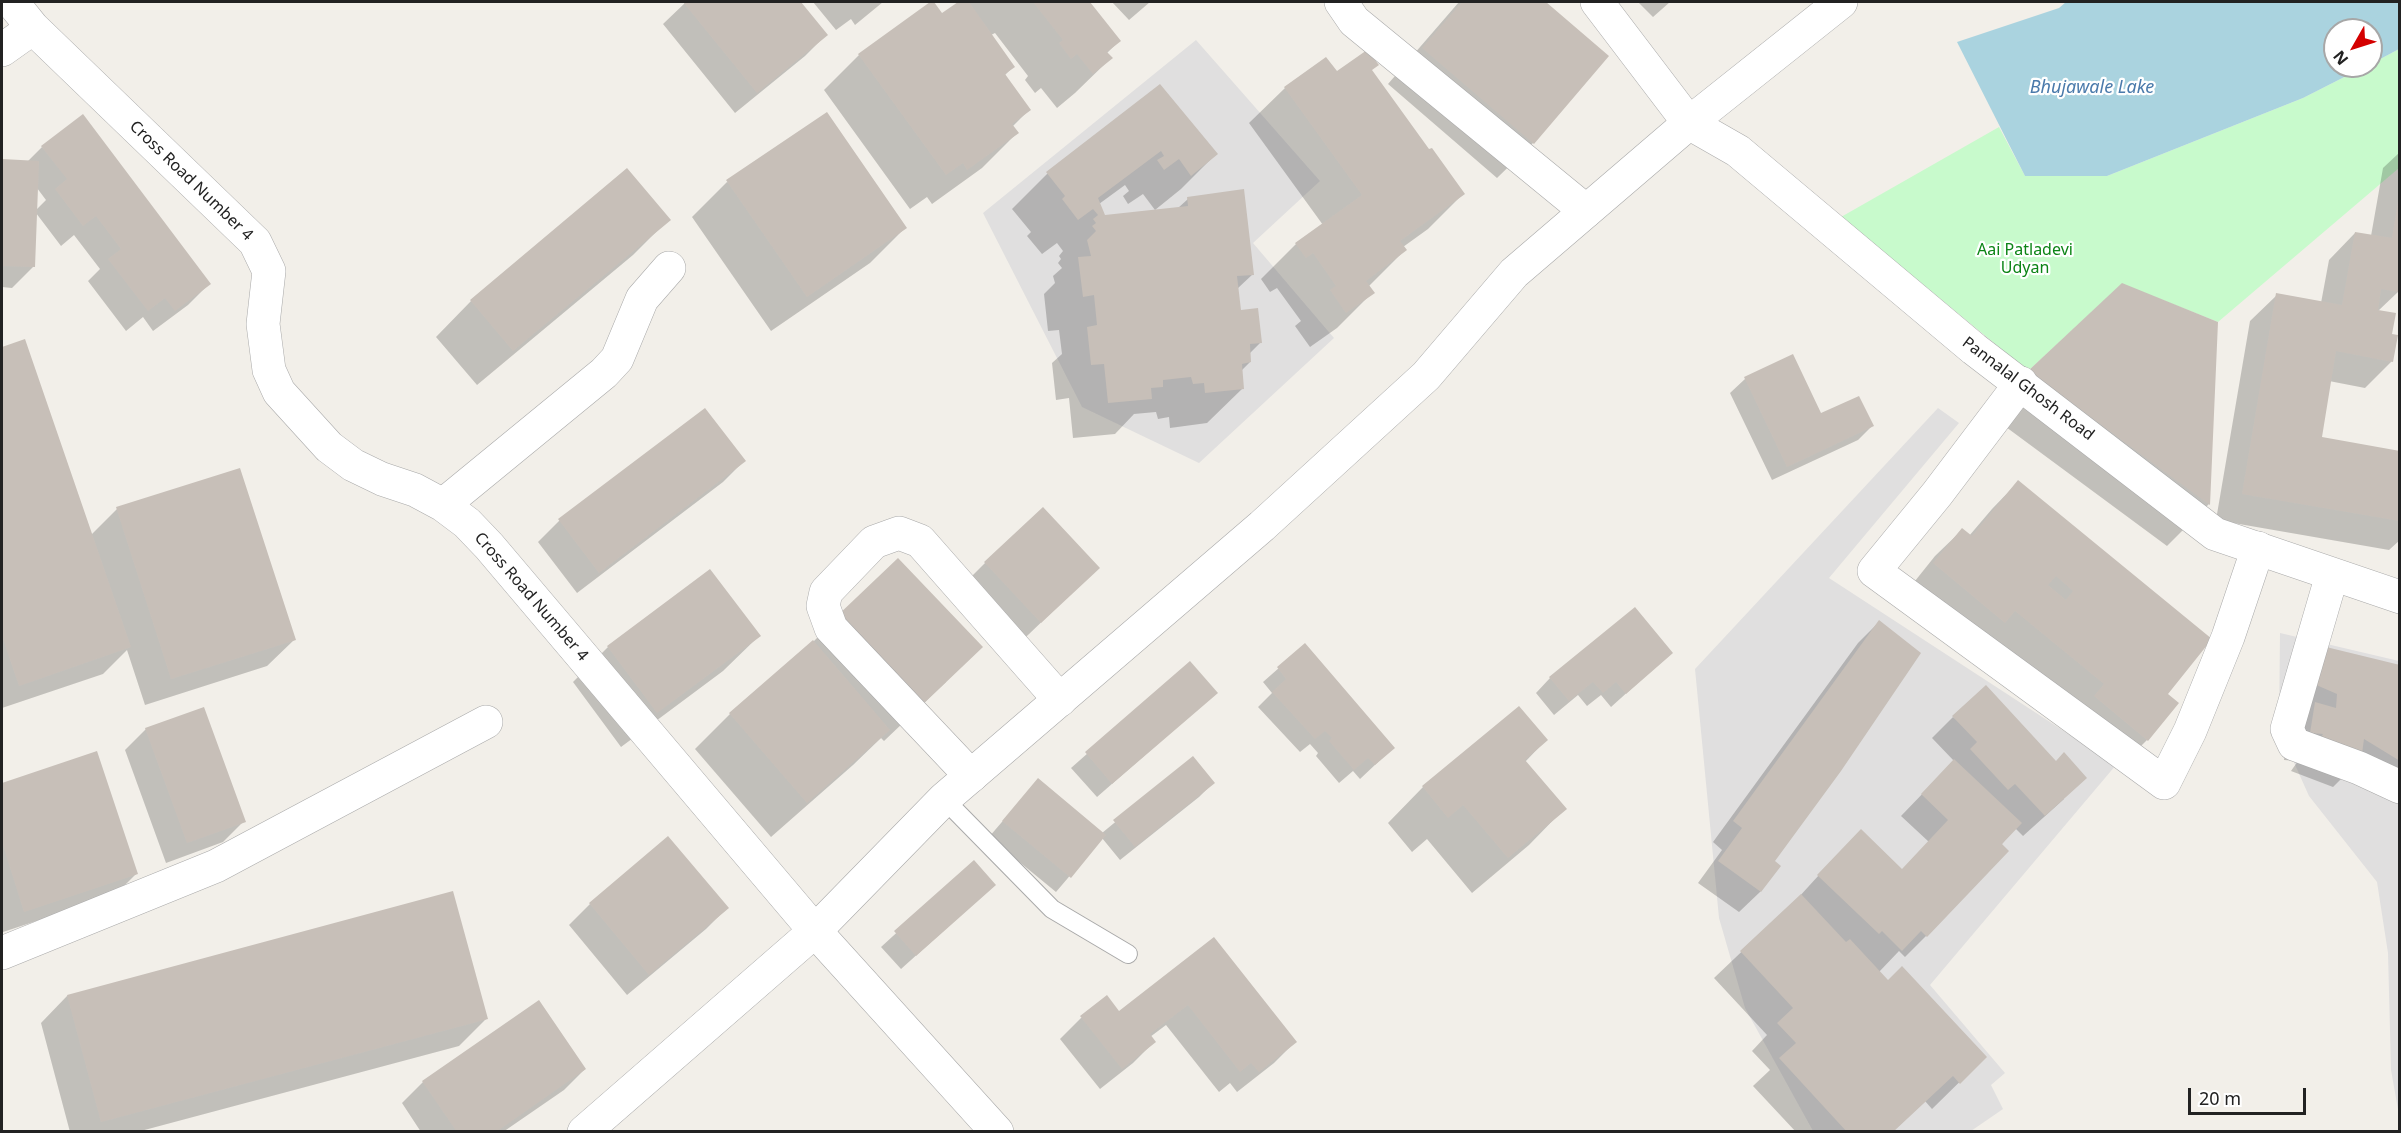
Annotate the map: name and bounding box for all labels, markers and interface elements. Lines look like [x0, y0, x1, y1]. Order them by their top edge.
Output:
north arrow [2323, 18, 2383, 78]
text: N [2328, 46, 2353, 70]
water label: Bhujawale Lake [2030, 77, 2154, 99]
street label: Cross Road Number 4 [125, 117, 257, 245]
park label: Aai Patladevi Udyan [1977, 240, 2073, 278]
street label: Pannalal Ghosh Road [1958, 333, 2098, 445]
street label: Cross Road Number 4 [470, 529, 592, 665]
scale bar [2191, 1076, 2310, 1114]
text: 20 m [2199, 1086, 2241, 1110]

